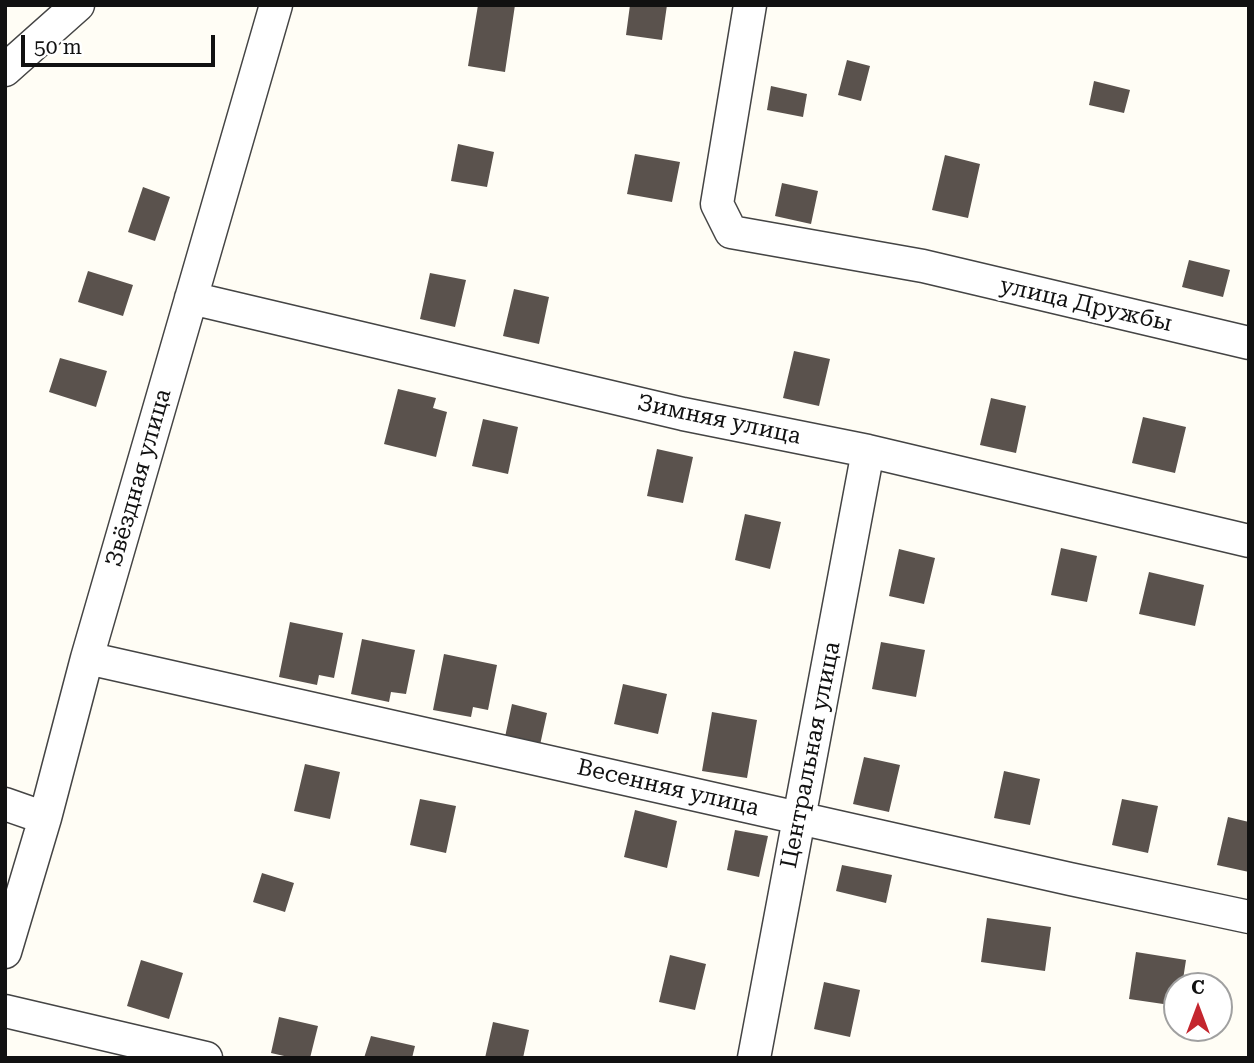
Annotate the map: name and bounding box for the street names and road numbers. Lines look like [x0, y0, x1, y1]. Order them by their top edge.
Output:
street label: улица Дружбы [997, 272, 1175, 338]
street label: Звёздная улица [100, 386, 178, 570]
street label: Зимняя улица [635, 389, 803, 451]
street label: Центральная улица [775, 639, 847, 871]
street label: Весенняя улица [574, 754, 762, 822]

